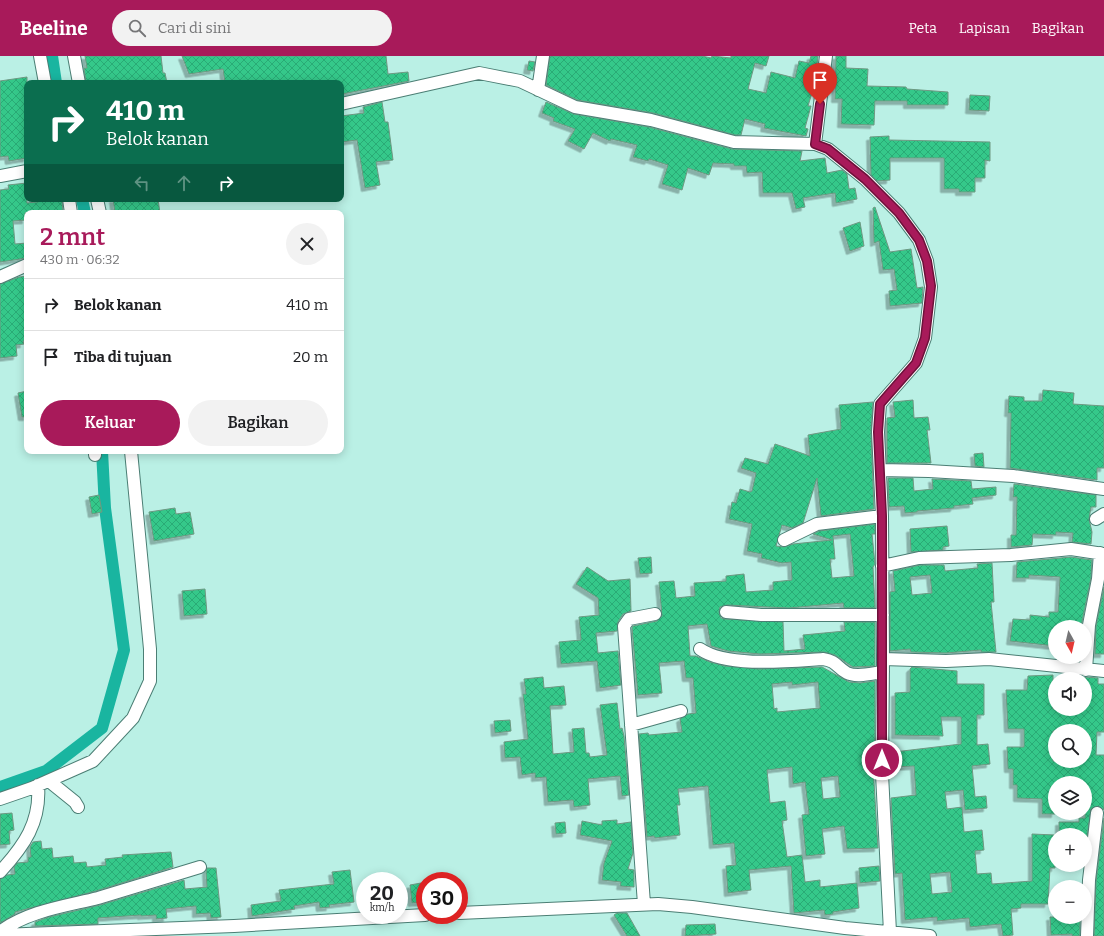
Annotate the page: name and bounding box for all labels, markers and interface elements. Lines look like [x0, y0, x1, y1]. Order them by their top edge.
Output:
search box [112, 10, 392, 46]
text: Beeline [20, 17, 88, 40]
icon: search [126, 17, 148, 39]
text: Cari di sini [158, 19, 231, 37]
text: Peta [908, 20, 937, 37]
text: Lapisan [959, 20, 1010, 37]
text: Bagikan [1032, 20, 1084, 37]
pin [803, 63, 837, 104]
icon: arrive [809, 69, 831, 91]
text: 410 m [106, 94, 185, 127]
icon: right [40, 96, 92, 148]
text: Belok kanan [106, 128, 209, 150]
icon: left [131, 172, 153, 194]
icon: ahead [173, 172, 195, 194]
icon: right [215, 172, 237, 194]
text: 2 mnt [40, 223, 105, 251]
button: close [286, 223, 328, 265]
text: 430 m · 06:32 [40, 252, 119, 267]
icon: right [40, 294, 62, 316]
text: Belok kanan [74, 296, 162, 314]
text: 410 m [286, 296, 328, 314]
icon: arrive [40, 346, 62, 368]
text: Tiba di tujuan [74, 348, 172, 366]
text: 20 m [293, 348, 328, 366]
button: Keluar [40, 400, 180, 446]
button: Bagikan [188, 400, 328, 446]
north arrow [1048, 620, 1092, 664]
map controls [1048, 620, 1092, 924]
button: sound [1048, 672, 1092, 716]
button: search [1048, 724, 1092, 768]
position arrow [861, 739, 903, 781]
button: layers [1048, 776, 1092, 820]
button: + [1048, 828, 1092, 872]
speed limit sign: 30 [416, 872, 468, 924]
button: − [1048, 880, 1092, 924]
text: 20 [370, 881, 394, 905]
text: km/h [370, 902, 394, 914]

